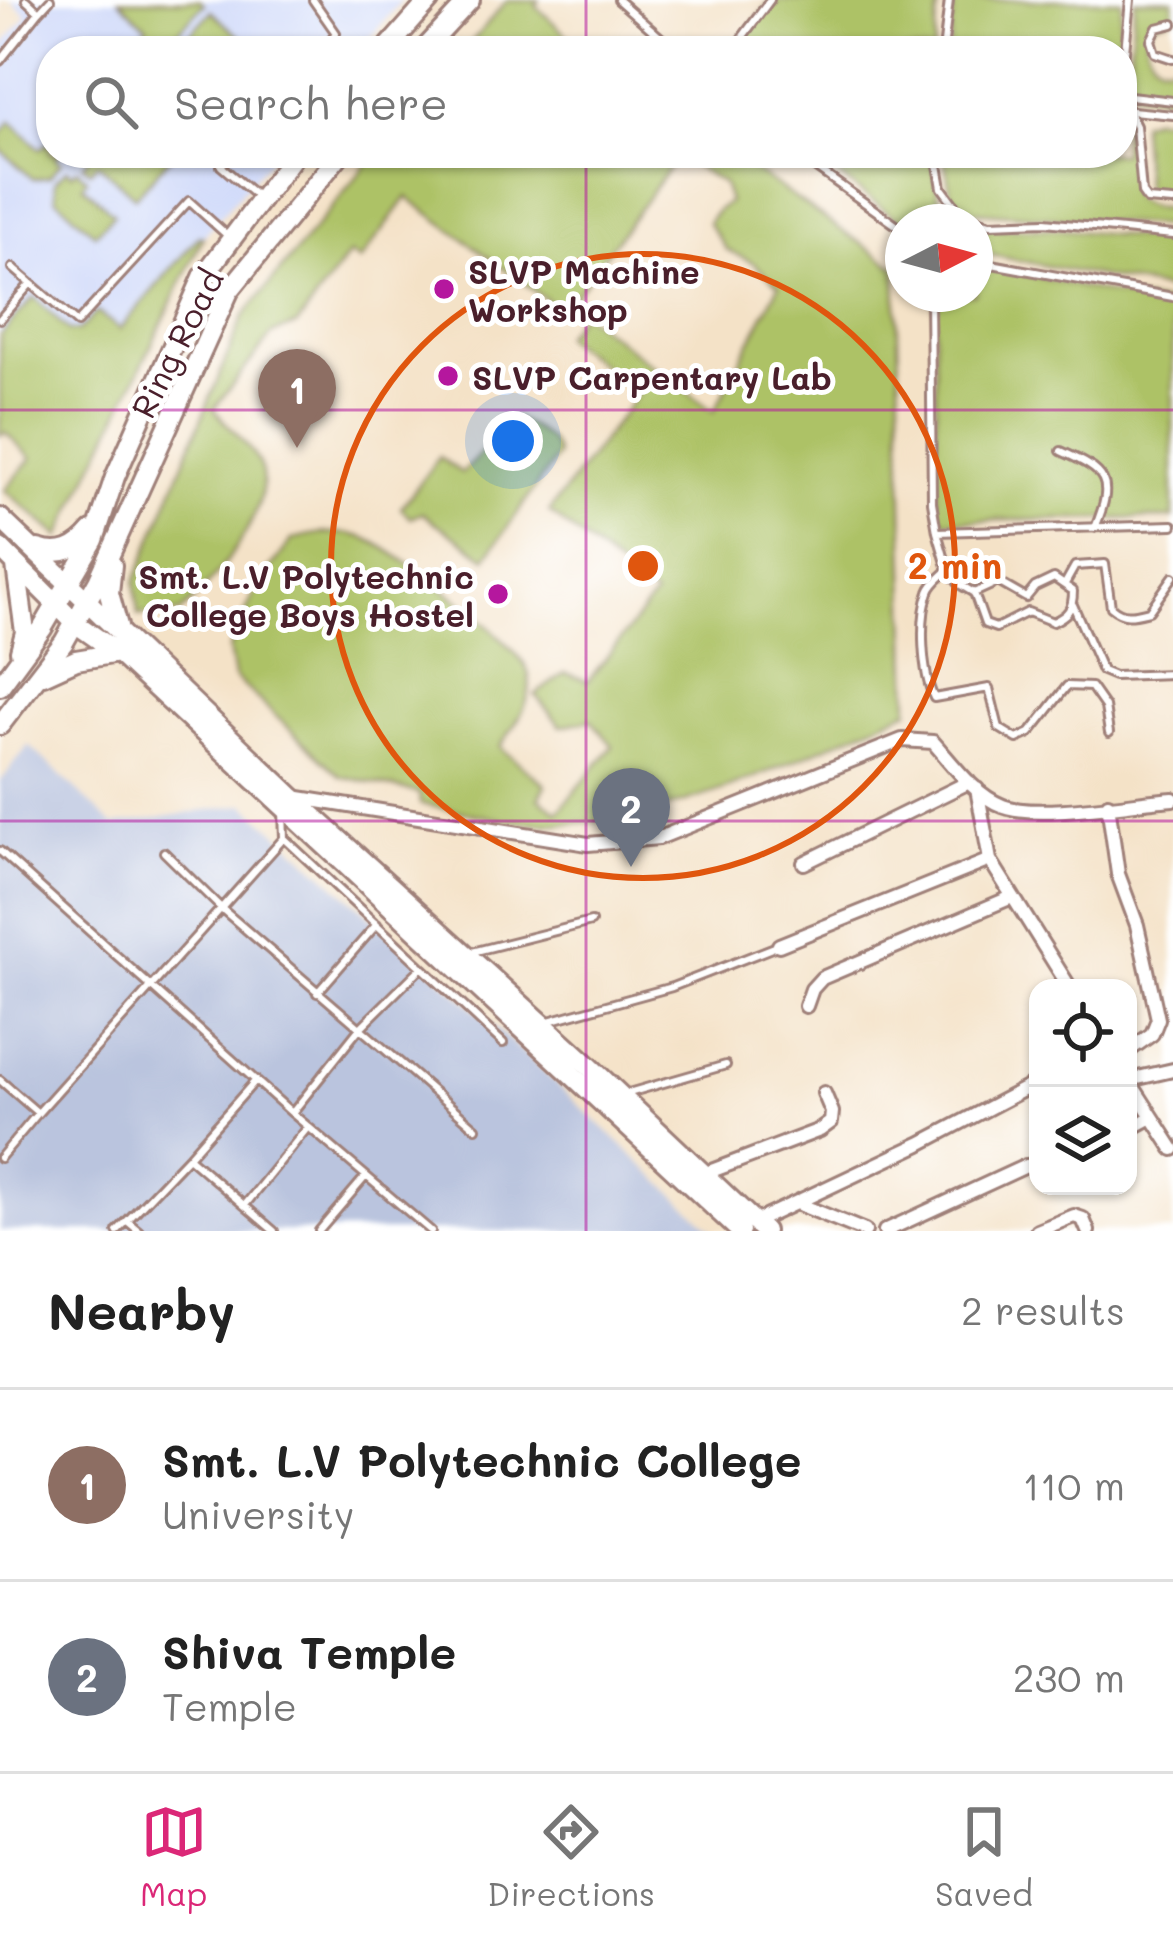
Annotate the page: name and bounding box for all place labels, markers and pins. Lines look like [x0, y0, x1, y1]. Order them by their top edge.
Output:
place label: SLVP Machine Workshop [468, 249, 700, 330]
marker: SLVP Machine Workshop [431, 276, 457, 302]
pin: 1 [258, 349, 336, 448]
place label: SLVP Carpentary Lab [472, 355, 832, 399]
marker: SLVP Carpentary Lab [435, 363, 461, 389]
centre of rings [622, 545, 664, 587]
place label: Smt. L.V Polytechnic College Boys Hostel [138, 554, 474, 636]
marker: Smt. L.V Polytechnic College Boys Hostel [485, 581, 511, 607]
pin: 2 [592, 768, 670, 867]

